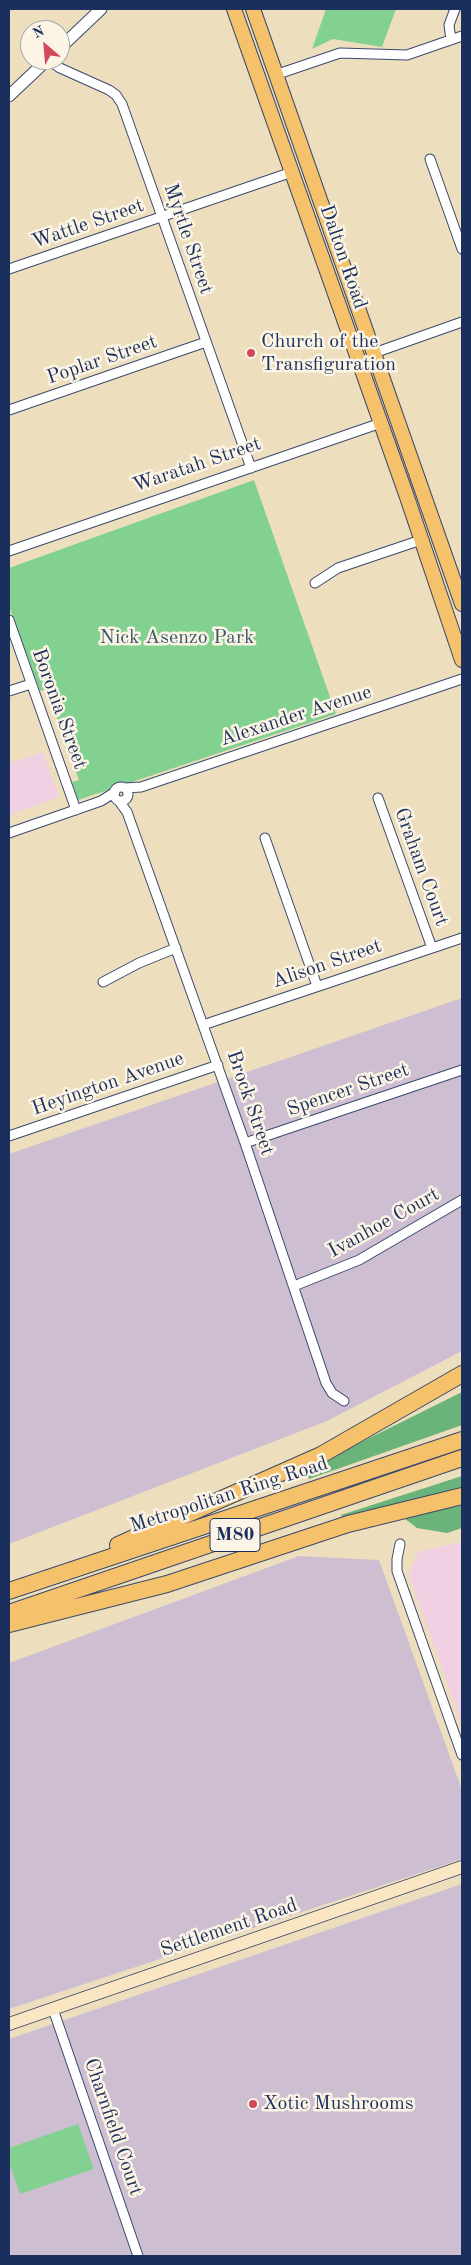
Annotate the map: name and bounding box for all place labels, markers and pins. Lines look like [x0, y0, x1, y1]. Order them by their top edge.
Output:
place label: Church of the Transfiguration [261, 330, 396, 377]
marker: Church of the Transfiguration [245, 347, 257, 359]
place label: Xotic Mushrooms [263, 2092, 414, 2116]
marker: Xotic Mushrooms [247, 2098, 259, 2110]

